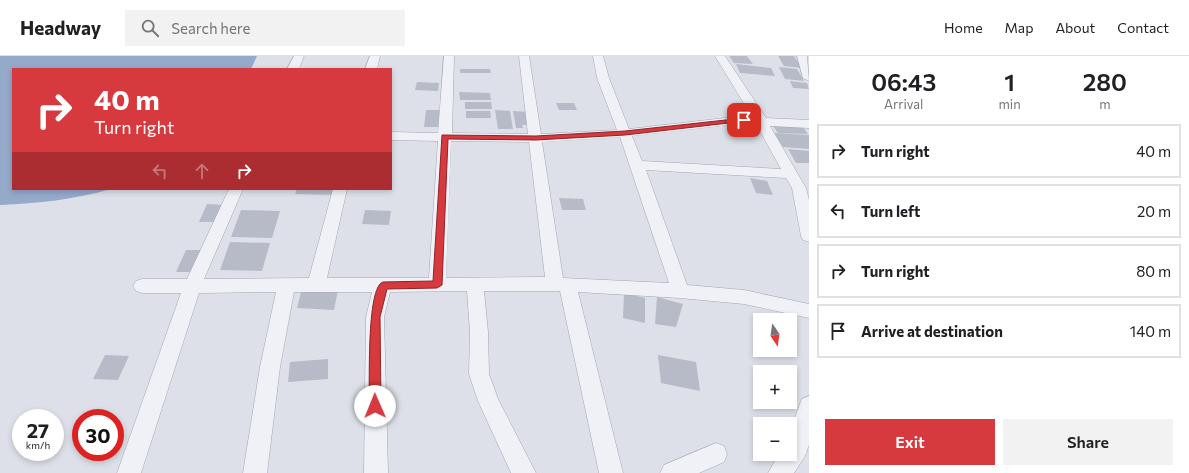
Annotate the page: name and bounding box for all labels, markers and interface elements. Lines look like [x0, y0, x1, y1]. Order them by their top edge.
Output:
search box [125, 10, 405, 46]
text: Headway [20, 16, 101, 39]
icon: search [139, 17, 161, 39]
text: Search here [171, 19, 251, 37]
text: Home [944, 19, 983, 36]
text: Map [1005, 19, 1033, 36]
text: About [1055, 19, 1095, 36]
text: Contact [1117, 19, 1169, 36]
text: 06:43 [871, 67, 936, 96]
text: 1 [1004, 67, 1015, 96]
text: 280 [1083, 67, 1127, 96]
text: 40 m [94, 82, 160, 116]
icon: right [28, 84, 80, 136]
text: Arrival [884, 96, 923, 112]
text: min [999, 96, 1021, 112]
text: m [1099, 96, 1110, 112]
pin [727, 103, 761, 137]
icon: arrive [733, 109, 755, 131]
text: Turn right [94, 116, 174, 138]
icon: right [827, 140, 849, 162]
text: Turn right [861, 142, 930, 160]
text: 40 m [1136, 142, 1171, 160]
icon: left [149, 160, 171, 182]
icon: ahead [191, 160, 213, 182]
icon: right [233, 160, 255, 182]
icon: left [827, 200, 849, 222]
text: Turn left [861, 202, 920, 220]
text: 20 m [1137, 202, 1171, 220]
icon: right [827, 260, 849, 282]
text: Turn right [861, 262, 930, 280]
text: 80 m [1136, 262, 1171, 280]
north arrow [753, 313, 797, 357]
map controls [753, 313, 797, 461]
icon: arrive [827, 320, 849, 342]
text: Arrive at destination [861, 322, 1003, 340]
text: 140 m [1130, 322, 1171, 340]
button: + [753, 365, 797, 409]
position arrow [354, 385, 396, 427]
speed limit sign: 30 [72, 409, 124, 461]
button: − [753, 417, 797, 461]
text: 27 [27, 418, 49, 442]
button: Exit [825, 419, 995, 465]
button: Share [1003, 419, 1173, 465]
text: km/h [26, 439, 50, 451]

